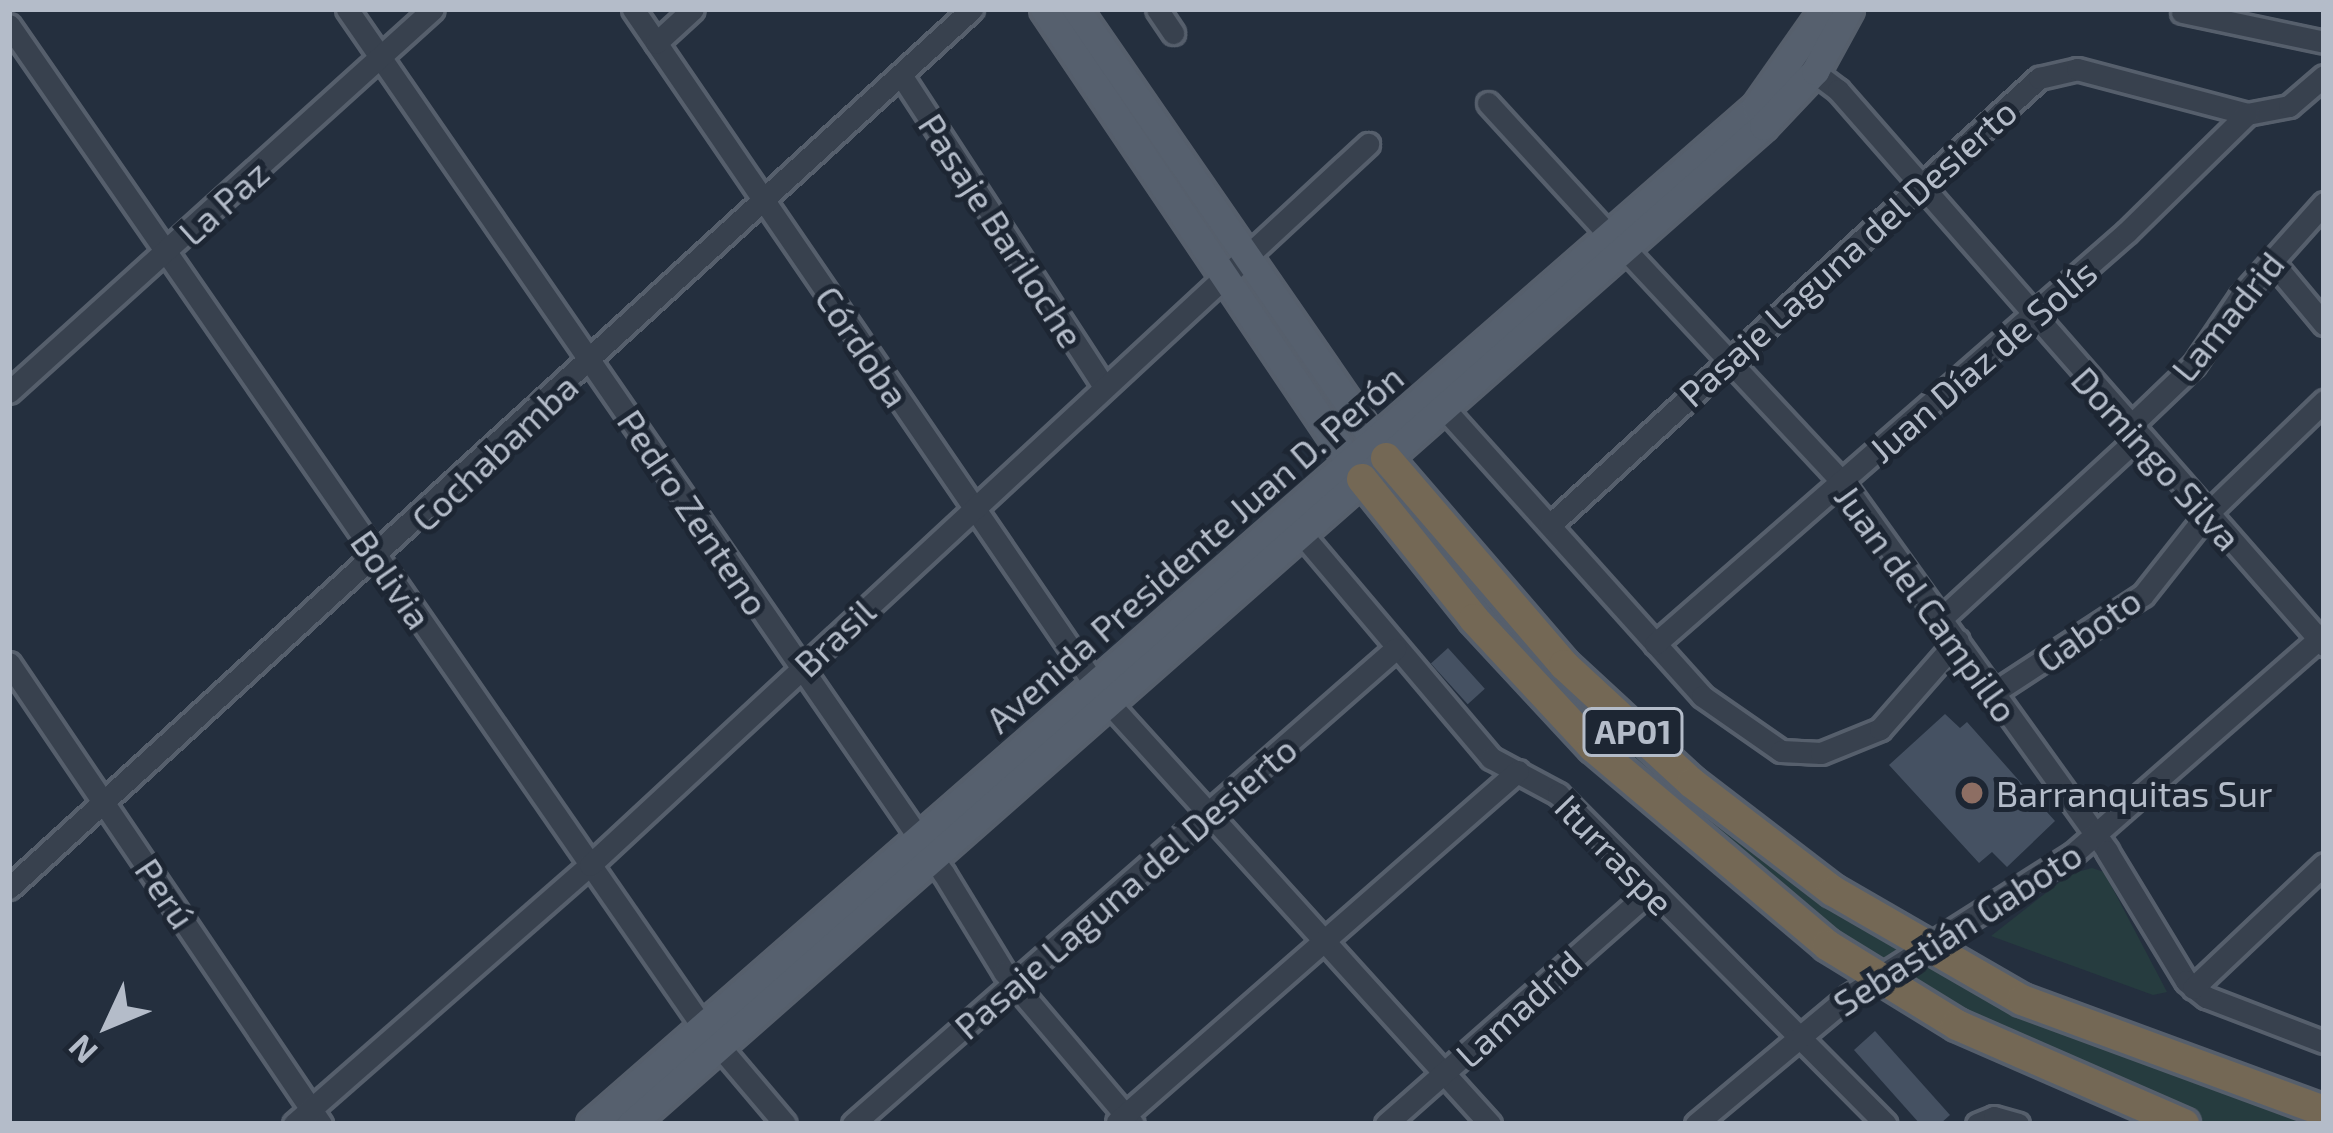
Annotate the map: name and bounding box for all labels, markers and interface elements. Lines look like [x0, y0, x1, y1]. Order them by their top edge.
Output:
street label: Pasaje Laguna del Desierto [1669, 89, 2025, 415]
street label: Pasaje Bariloche [910, 105, 1094, 355]
street label: La Paz [169, 151, 277, 253]
street label: Lamadrid [2162, 242, 2292, 390]
street label: Juan Díaz de Solís [1860, 250, 2104, 470]
street label: Córdoba [807, 277, 919, 415]
street label: Avenida Presidente Juan D. Perón [976, 355, 1412, 741]
street label: Domingo Silva [2063, 357, 2251, 559]
street label: Cochabamba [402, 364, 586, 540]
street label: Pedro Zenteno [609, 401, 779, 623]
street label: Juan del Campillo [1826, 476, 2028, 730]
street label: Bolivia [343, 521, 441, 637]
street label: Gaboto [2027, 578, 2149, 680]
street label: Brasil [785, 589, 883, 685]
road number: AP01 [1582, 705, 1684, 759]
street label: Pasaje Laguna del Desierto [945, 726, 1305, 1048]
place label: Barranquitas Sur [1996, 771, 2273, 815]
marker: Barranquitas Sur [1959, 780, 1985, 806]
street label: Iturraspe [1547, 785, 1683, 923]
street label: Sebastián Gaboto [1825, 832, 2089, 1024]
street label: Perú [127, 850, 205, 936]
street label: Lamadrid [1446, 940, 1590, 1076]
north arrow [48, 965, 168, 1085]
text: N [59, 1028, 105, 1072]

